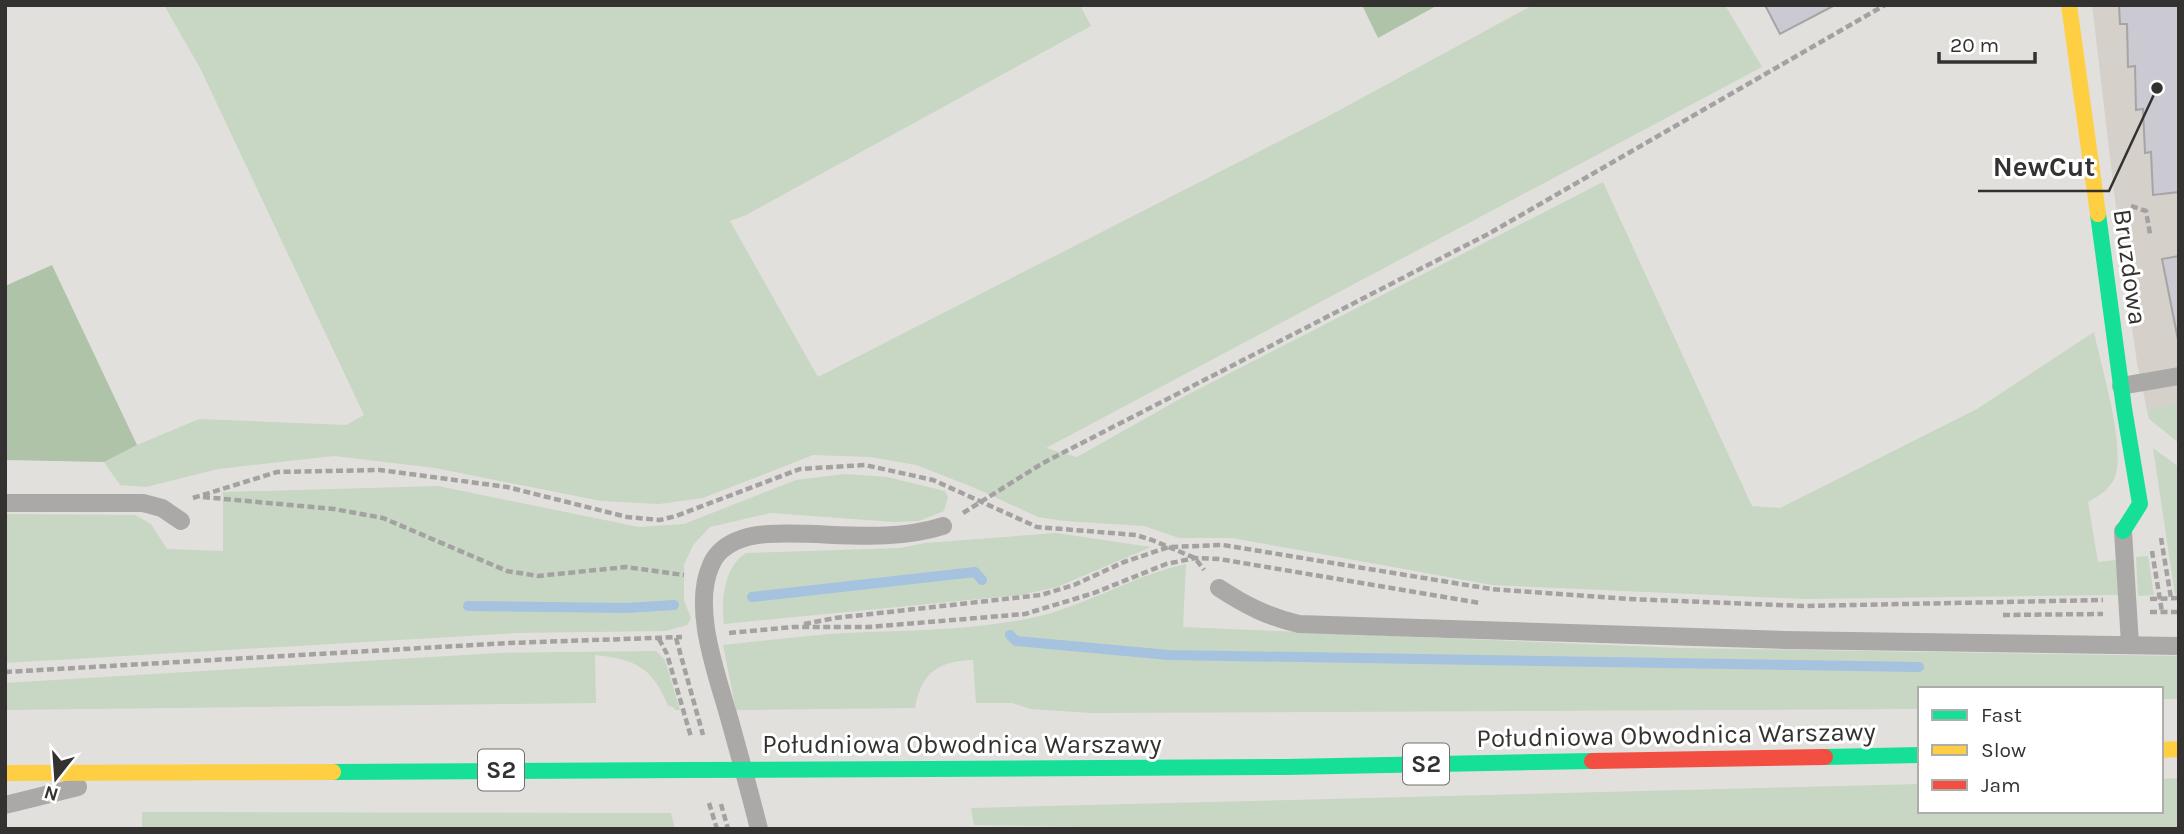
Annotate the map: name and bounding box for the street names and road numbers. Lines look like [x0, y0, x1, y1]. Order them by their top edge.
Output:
street label: Bruzdowa [2107, 207, 2153, 327]
street label: Południowa Obwodnica Warszawy [1476, 716, 1876, 754]
street label: Południowa Obwodnica Warszawy [762, 729, 1162, 760]
road number: S2 [1403, 744, 1449, 784]
road number: S2 [478, 750, 524, 790]

